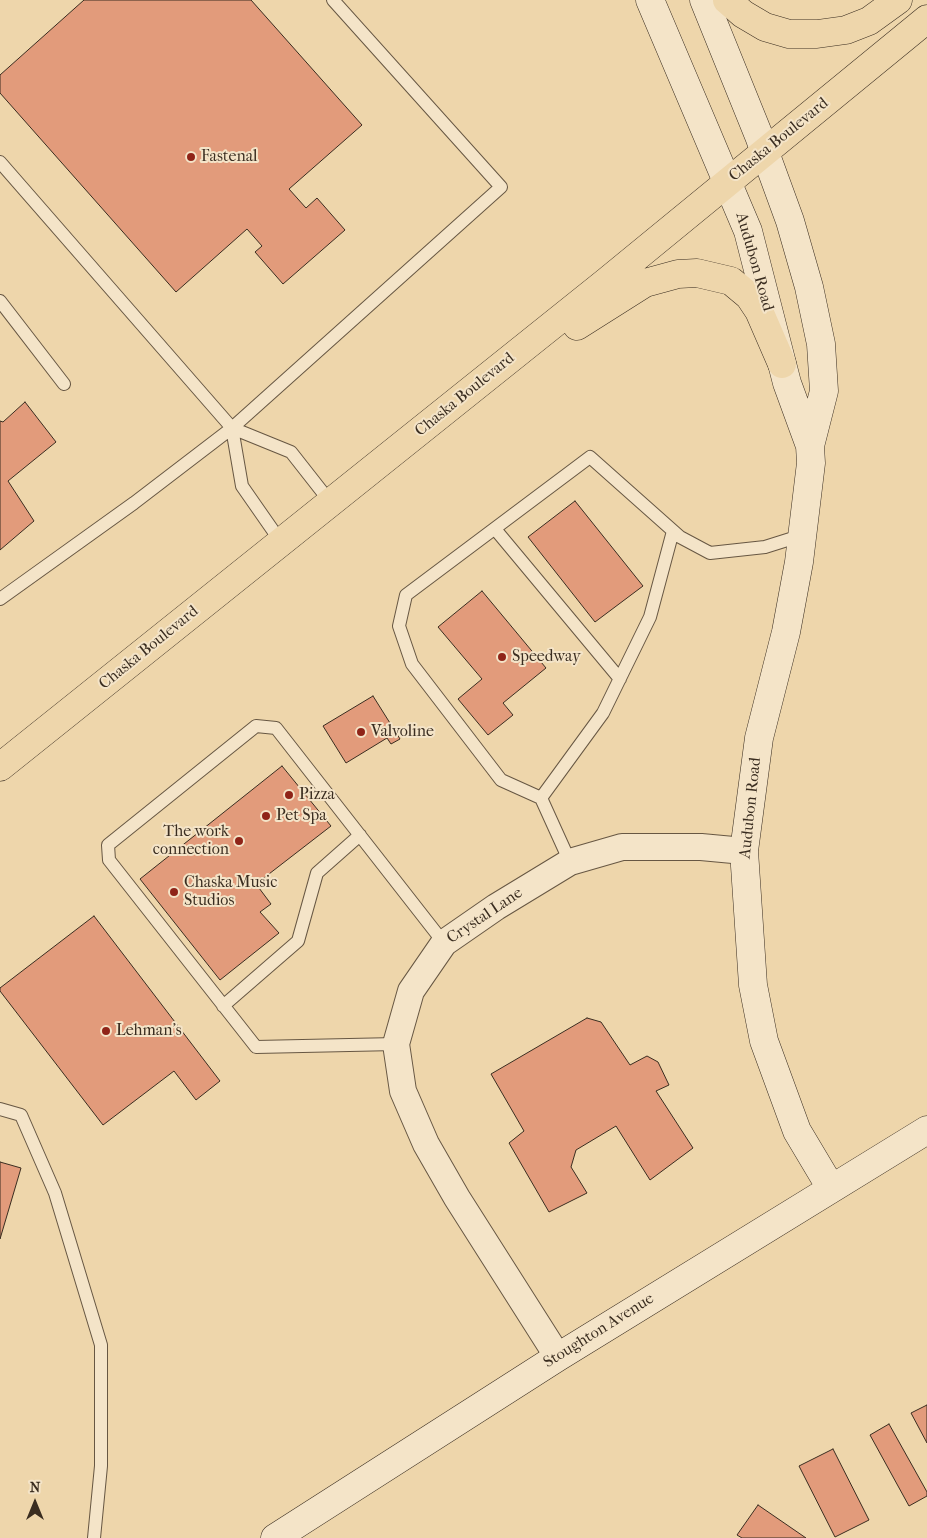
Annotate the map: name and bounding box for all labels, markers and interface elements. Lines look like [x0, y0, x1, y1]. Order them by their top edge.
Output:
street label: Chaska Boulevard [725, 94, 833, 186]
place label: Fastenal [201, 147, 258, 167]
marker: Fastenal [185, 151, 197, 163]
street label: Audubon Road [731, 211, 777, 313]
street label: Chaska Boulevard [411, 349, 519, 441]
street label: Chaska Boulevard [95, 602, 203, 694]
place label: Speedway [512, 647, 581, 667]
marker: Speedway [496, 651, 508, 663]
place label: Valvoline [371, 722, 434, 742]
marker: Valvoline [355, 726, 367, 738]
street label: Audubon Road [736, 756, 766, 860]
place label: Pizza [299, 785, 335, 805]
marker: Pizza [283, 789, 295, 801]
place label: Pet Spa [276, 806, 327, 826]
marker: Pet Spa [260, 810, 272, 822]
place label: The work connection [153, 822, 229, 860]
marker: The work connection [233, 835, 245, 847]
place label: Chaska Music Studios [184, 873, 277, 911]
street label: Crystal Lane [444, 884, 526, 948]
marker: Chaska Music Studios [168, 886, 180, 898]
place label: Lehman's [116, 1021, 182, 1041]
marker: Lehman's [100, 1025, 112, 1037]
street label: Stoughton Avenue [540, 1289, 658, 1373]
north arrow [10, 1478, 60, 1528]
text: N [30, 1479, 40, 1496]

